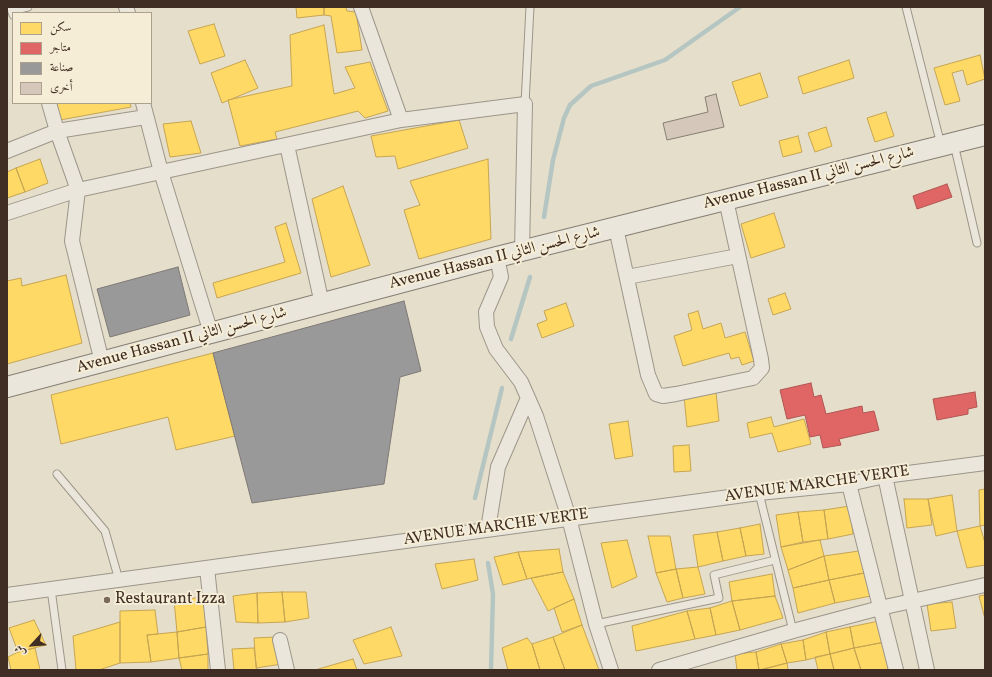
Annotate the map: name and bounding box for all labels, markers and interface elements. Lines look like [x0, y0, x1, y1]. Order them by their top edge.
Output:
legend [12, 12, 152, 104]
text: سكن [50, 20, 71, 36]
text: متاجر [50, 40, 71, 56]
text: صناعة [50, 60, 73, 76]
text: أخرى [50, 80, 73, 96]
street label: Avenue Hassan II شارع الحسن الثاني [702, 143, 916, 215]
street label: Avenue Hassan II شارع الحسن الثاني [388, 223, 602, 295]
street label: Avenue Hassan II شارع الحسن الثاني [75, 304, 289, 378]
street label: AVENUE MARCHE VERTE [723, 463, 911, 507]
street label: AVENUE MARCHE VERTE [402, 506, 590, 550]
place label: Restaurant Izza [115, 590, 225, 610]
marker: Restaurant Izza [102, 595, 112, 605]
north arrow [12, 625, 52, 665]
text: ش [12, 642, 30, 659]

